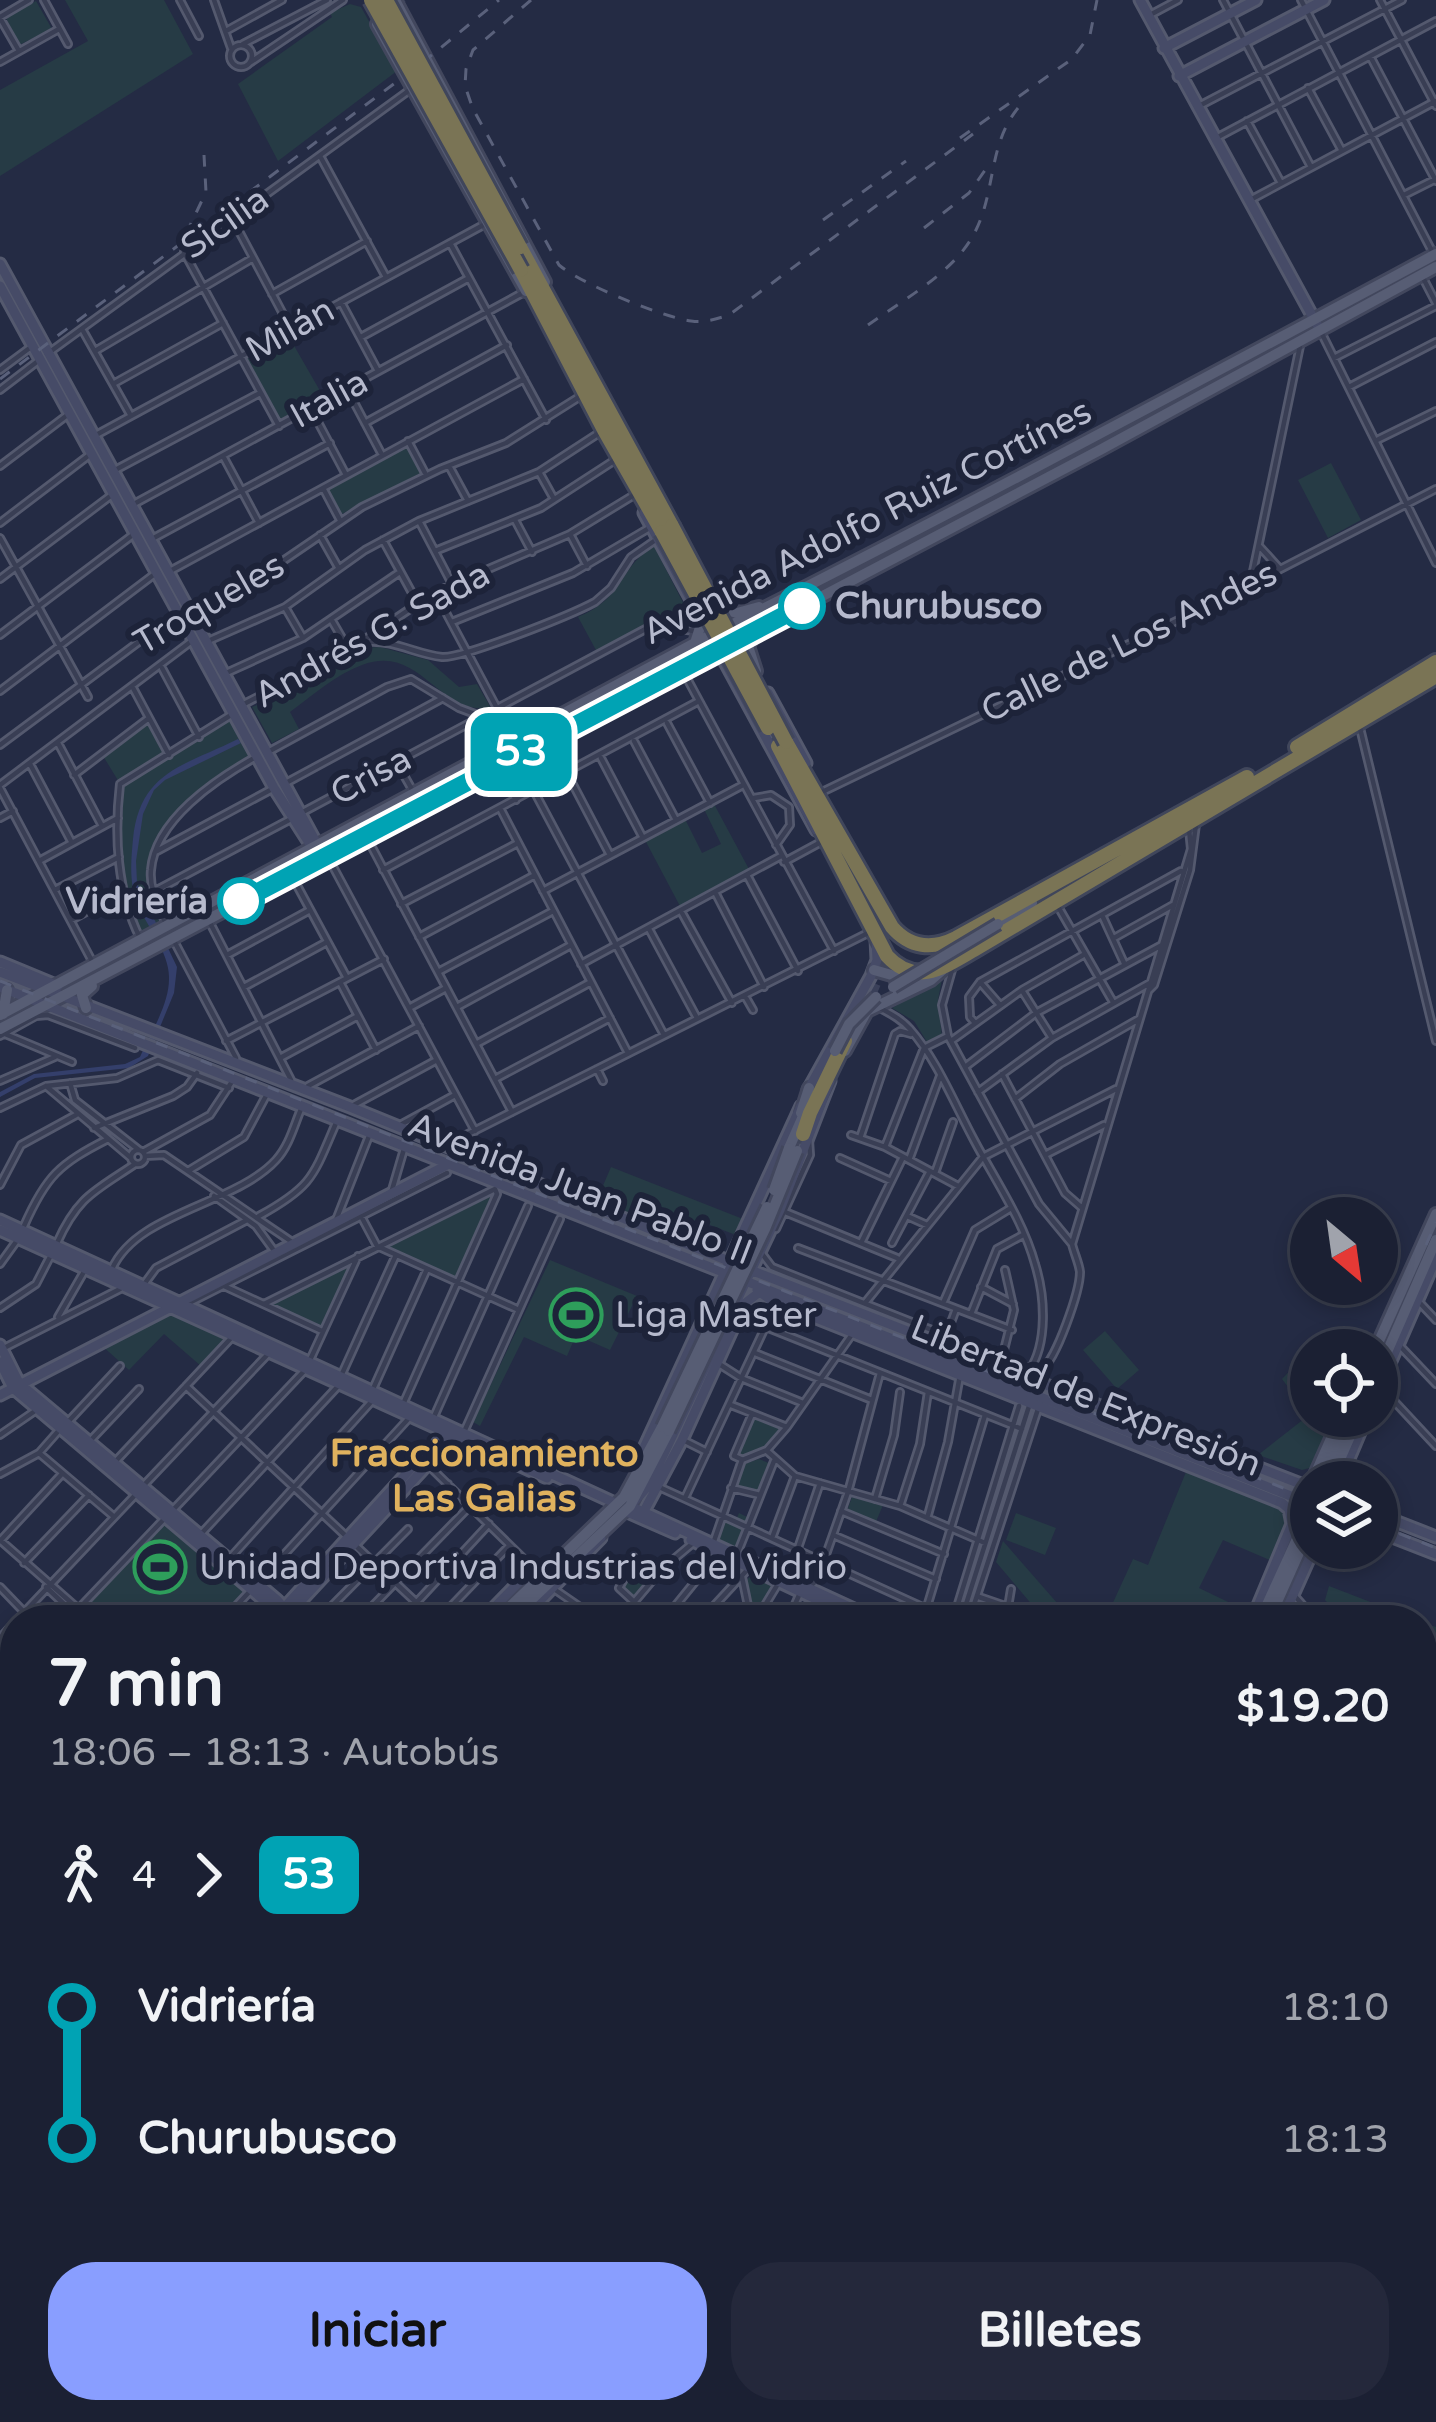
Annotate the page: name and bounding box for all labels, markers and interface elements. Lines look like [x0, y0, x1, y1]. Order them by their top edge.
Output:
street label: Sicilia [173, 178, 277, 268]
street label: Milán [238, 288, 342, 372]
street label: Italia [283, 360, 375, 438]
street label: Avenida Adolfo Ruiz Cortínes [635, 390, 1099, 654]
street label: Troqueles [126, 544, 292, 664]
street label: Andrés G. Sada [247, 552, 497, 718]
street label: Calle de Los Andes [974, 552, 1284, 732]
marker: Churubusco [780, 584, 824, 628]
place label: Churubusco [835, 585, 1042, 628]
line badge: 53 [467, 713, 575, 791]
text: 53 [495, 726, 547, 777]
street label: Crisa [323, 737, 419, 815]
marker: Vidriería [219, 879, 263, 923]
place label: Vidriería [66, 880, 208, 923]
street label: Avenida Juan Pablo II [402, 1104, 758, 1274]
north arrow [1290, 1197, 1398, 1305]
map controls [1290, 1197, 1398, 1569]
sports icon: Liga Master [548, 1287, 604, 1343]
place label: Liga Master [615, 1294, 817, 1337]
street label: Libertad de Expresión [905, 1306, 1267, 1486]
button: locate [1290, 1329, 1398, 1437]
district label: Fraccionamiento Las Galias [329, 1430, 639, 1522]
button: layers [1290, 1461, 1398, 1569]
sports icon: Unidad Deportiva Industrias del Vidrio [132, 1539, 188, 1595]
place label: Unidad Deportiva Industrias del Vidrio [199, 1546, 847, 1589]
text: 7 min [48, 1644, 224, 1724]
text: $19.20 [1237, 1680, 1389, 1734]
text: 18:06 – 18:13 · Autobús [48, 1729, 499, 1776]
icon: walk [48, 1842, 114, 1908]
icon: forward [175, 1842, 241, 1908]
text: 53 [283, 1849, 335, 1900]
text: 4 [132, 1852, 157, 1899]
text: Vidriería [138, 1980, 316, 2034]
text: 18:10 [1281, 1984, 1389, 2031]
text: Churubusco [138, 2112, 397, 2166]
text: 18:13 [1281, 2116, 1389, 2163]
button: Iniciar [48, 2262, 707, 2400]
button: Billetes [731, 2262, 1389, 2400]

